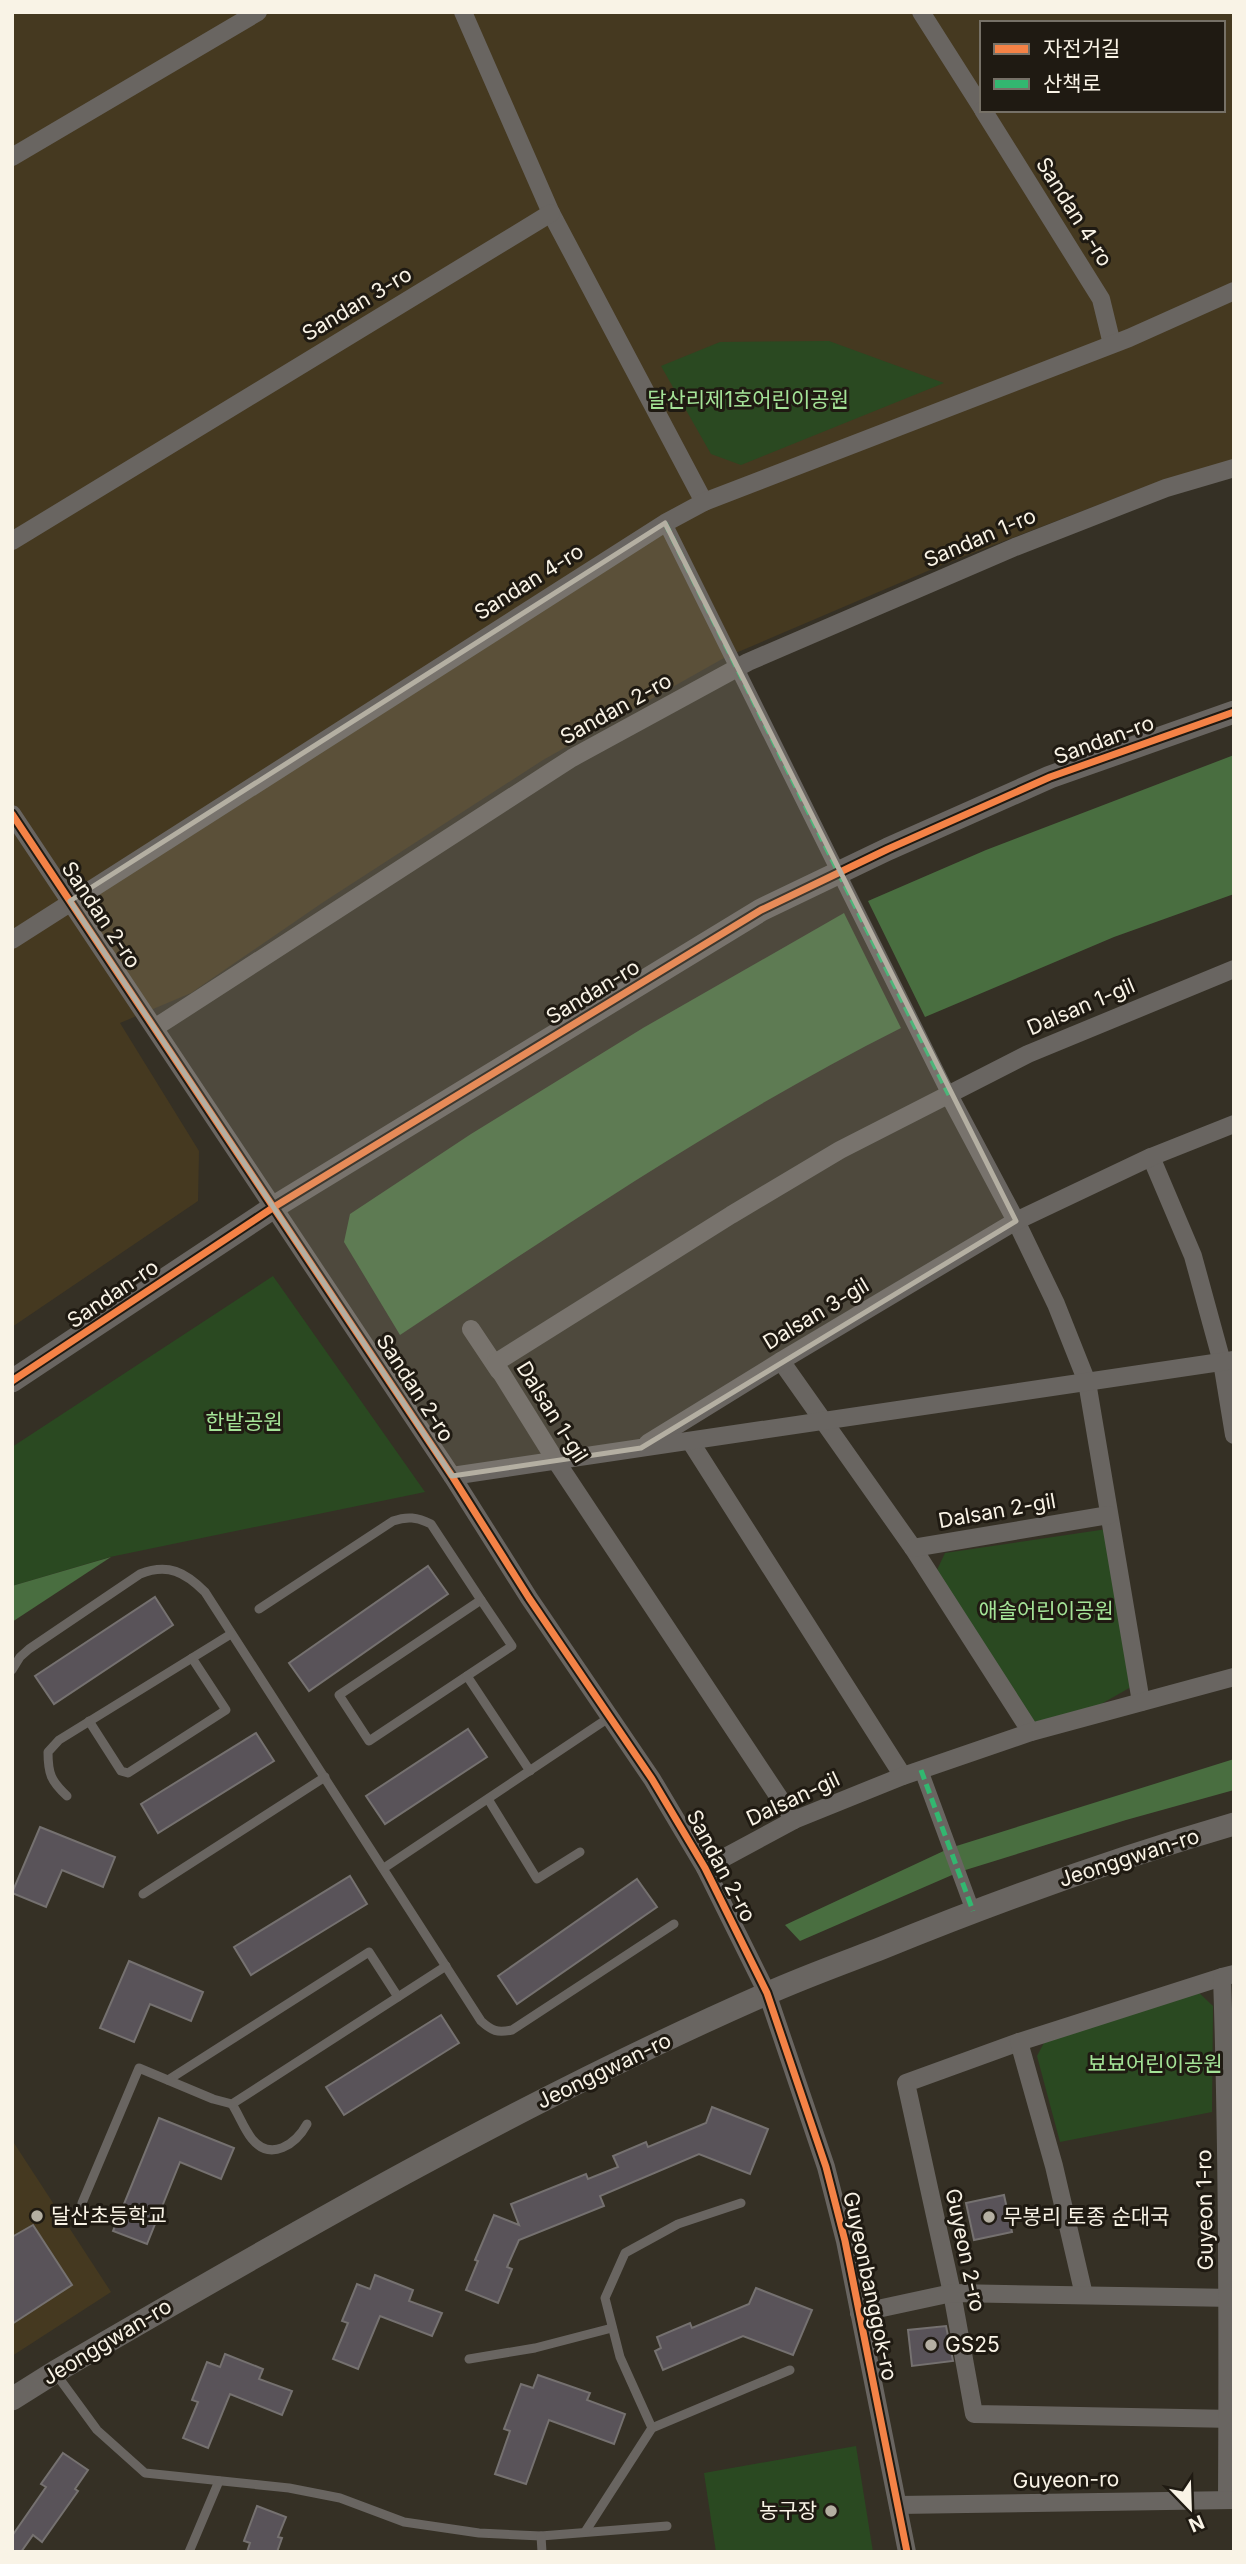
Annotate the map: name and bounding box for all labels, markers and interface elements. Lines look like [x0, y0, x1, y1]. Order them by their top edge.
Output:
legend [980, 21, 1225, 112]
text: 자전거길 [1043, 36, 1120, 61]
text: 산책로 [1043, 71, 1101, 96]
street label: Sandan 4-ro [1031, 153, 1118, 271]
street label: Sandan 3-ro [297, 261, 416, 346]
park label: 달산리제1호어린이공원 [647, 387, 849, 412]
street label: Sandan 1-ro [920, 503, 1039, 572]
street label: Sandan 4-ro [470, 538, 588, 625]
street label: Sandan 2-ro [556, 668, 676, 749]
street label: Sandan-ro [1050, 710, 1157, 769]
street label: Sandan 2-ro [57, 857, 146, 973]
street label: Sandan-ro [541, 954, 644, 1029]
street label: Dalsan 1-gil [1023, 973, 1138, 1040]
street label: Sandan-ro [62, 1254, 163, 1333]
street label: Dalsan 3-gil [758, 1272, 873, 1355]
street label: Sandan 2-ro [371, 1329, 459, 1446]
street label: Dalsan 1-gil [511, 1357, 593, 1467]
park label: 한밭공원 [205, 1409, 283, 1434]
street label: Dalsan 2-gil [936, 1488, 1058, 1533]
park label: 애솔어린이공원 [978, 1598, 1114, 1623]
street label: Dalsan-gil [742, 1766, 843, 1831]
street label: Sandan 2-ro [681, 1805, 761, 1926]
street label: Jeonggwan-ro [1055, 1823, 1202, 1892]
street label: Jeonggwan-ro [533, 2027, 675, 2114]
park label: 뵤뵤어린이공원 [1087, 2051, 1223, 2076]
street label: Guyeon 1-ro [1191, 2149, 1218, 2271]
street label: Guyeon 2-ro [940, 2186, 991, 2314]
street label: Guyeonbanggok-ro [838, 2189, 903, 2383]
place label: 달산초등학교 [51, 2203, 167, 2228]
place label: 무봉리 토종 순대국 [1003, 2204, 1169, 2229]
marker: 달산초등학교 [29, 2208, 45, 2224]
marker: 무봉리 토종 순대국 [981, 2209, 997, 2225]
street label: Jeonggwan-ro [38, 2293, 176, 2390]
place label: GS25 [945, 2332, 1000, 2357]
marker: GS25 [923, 2337, 939, 2353]
street label: Guyeon-ro [1013, 2466, 1119, 2493]
north arrow [1155, 2473, 1225, 2543]
place label: 농구장 [759, 2498, 817, 2523]
marker: 농구장 [823, 2503, 839, 2519]
text: N [1185, 2510, 1208, 2537]

